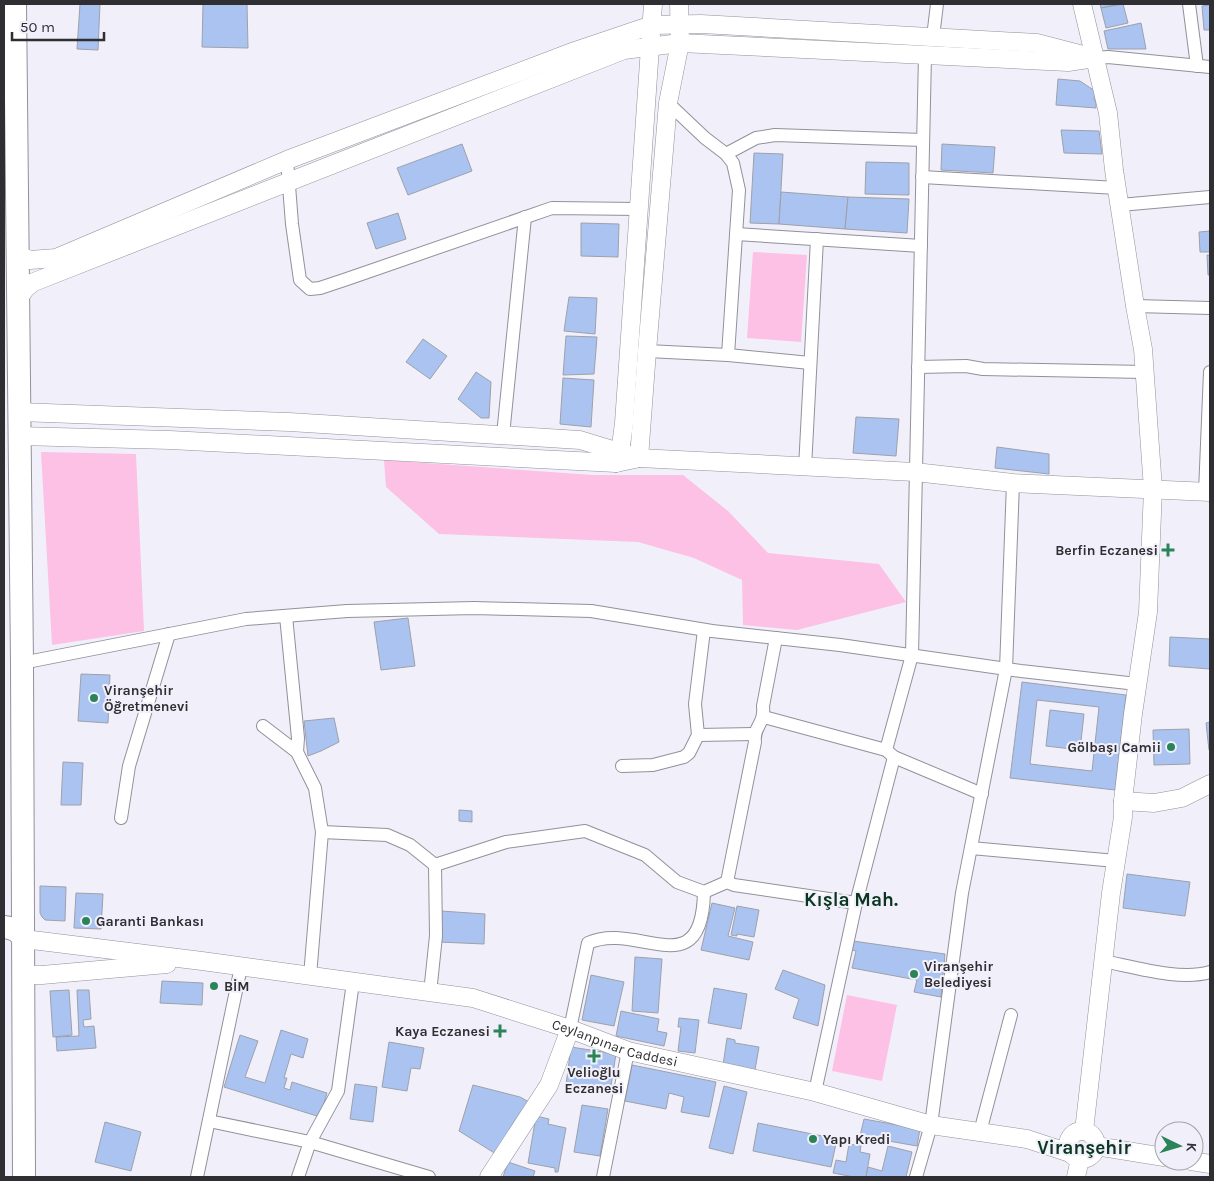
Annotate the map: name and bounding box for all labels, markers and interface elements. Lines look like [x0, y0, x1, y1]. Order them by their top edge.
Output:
scale bar [12, 10, 105, 42]
text: 50 m [20, 18, 55, 36]
place label: Berfin Eczanesi [1055, 542, 1158, 559]
marker: Berfin Eczanesi [1162, 544, 1174, 556]
place label: Viranşehir Öğretmenevi [104, 682, 189, 715]
marker: Viranşehir Öğretmenevi [88, 692, 100, 704]
place label: Gölbaşı Camii [1068, 739, 1161, 756]
marker: Gölbaşı Camii [1165, 741, 1177, 753]
district label: Kışla Mah. [804, 889, 898, 911]
place label: Garanti Bankası [96, 913, 204, 930]
marker: Garanti Bankası [80, 915, 92, 927]
place label: Viranşehir Belediyesi [924, 958, 994, 991]
marker: Viranşehir Belediyesi [908, 968, 920, 980]
place label: BİM [224, 978, 250, 995]
marker: BİM [208, 980, 220, 992]
street label: Ceylanpınar Caddesi [550, 1015, 679, 1070]
place label: Kaya Eczanesi [395, 1023, 490, 1040]
marker: Kaya Eczanesi [494, 1025, 506, 1037]
marker: Velioğlu Eczanesi [588, 1050, 600, 1062]
place label: Velioğlu Eczanesi [565, 1064, 623, 1097]
north arrow [1154, 1121, 1204, 1171]
place label: Yapı Kredi [823, 1131, 890, 1148]
marker: Yapı Kredi [807, 1133, 819, 1145]
district label: Viranşehir [1037, 1137, 1131, 1159]
text: K [1183, 1142, 1200, 1153]

